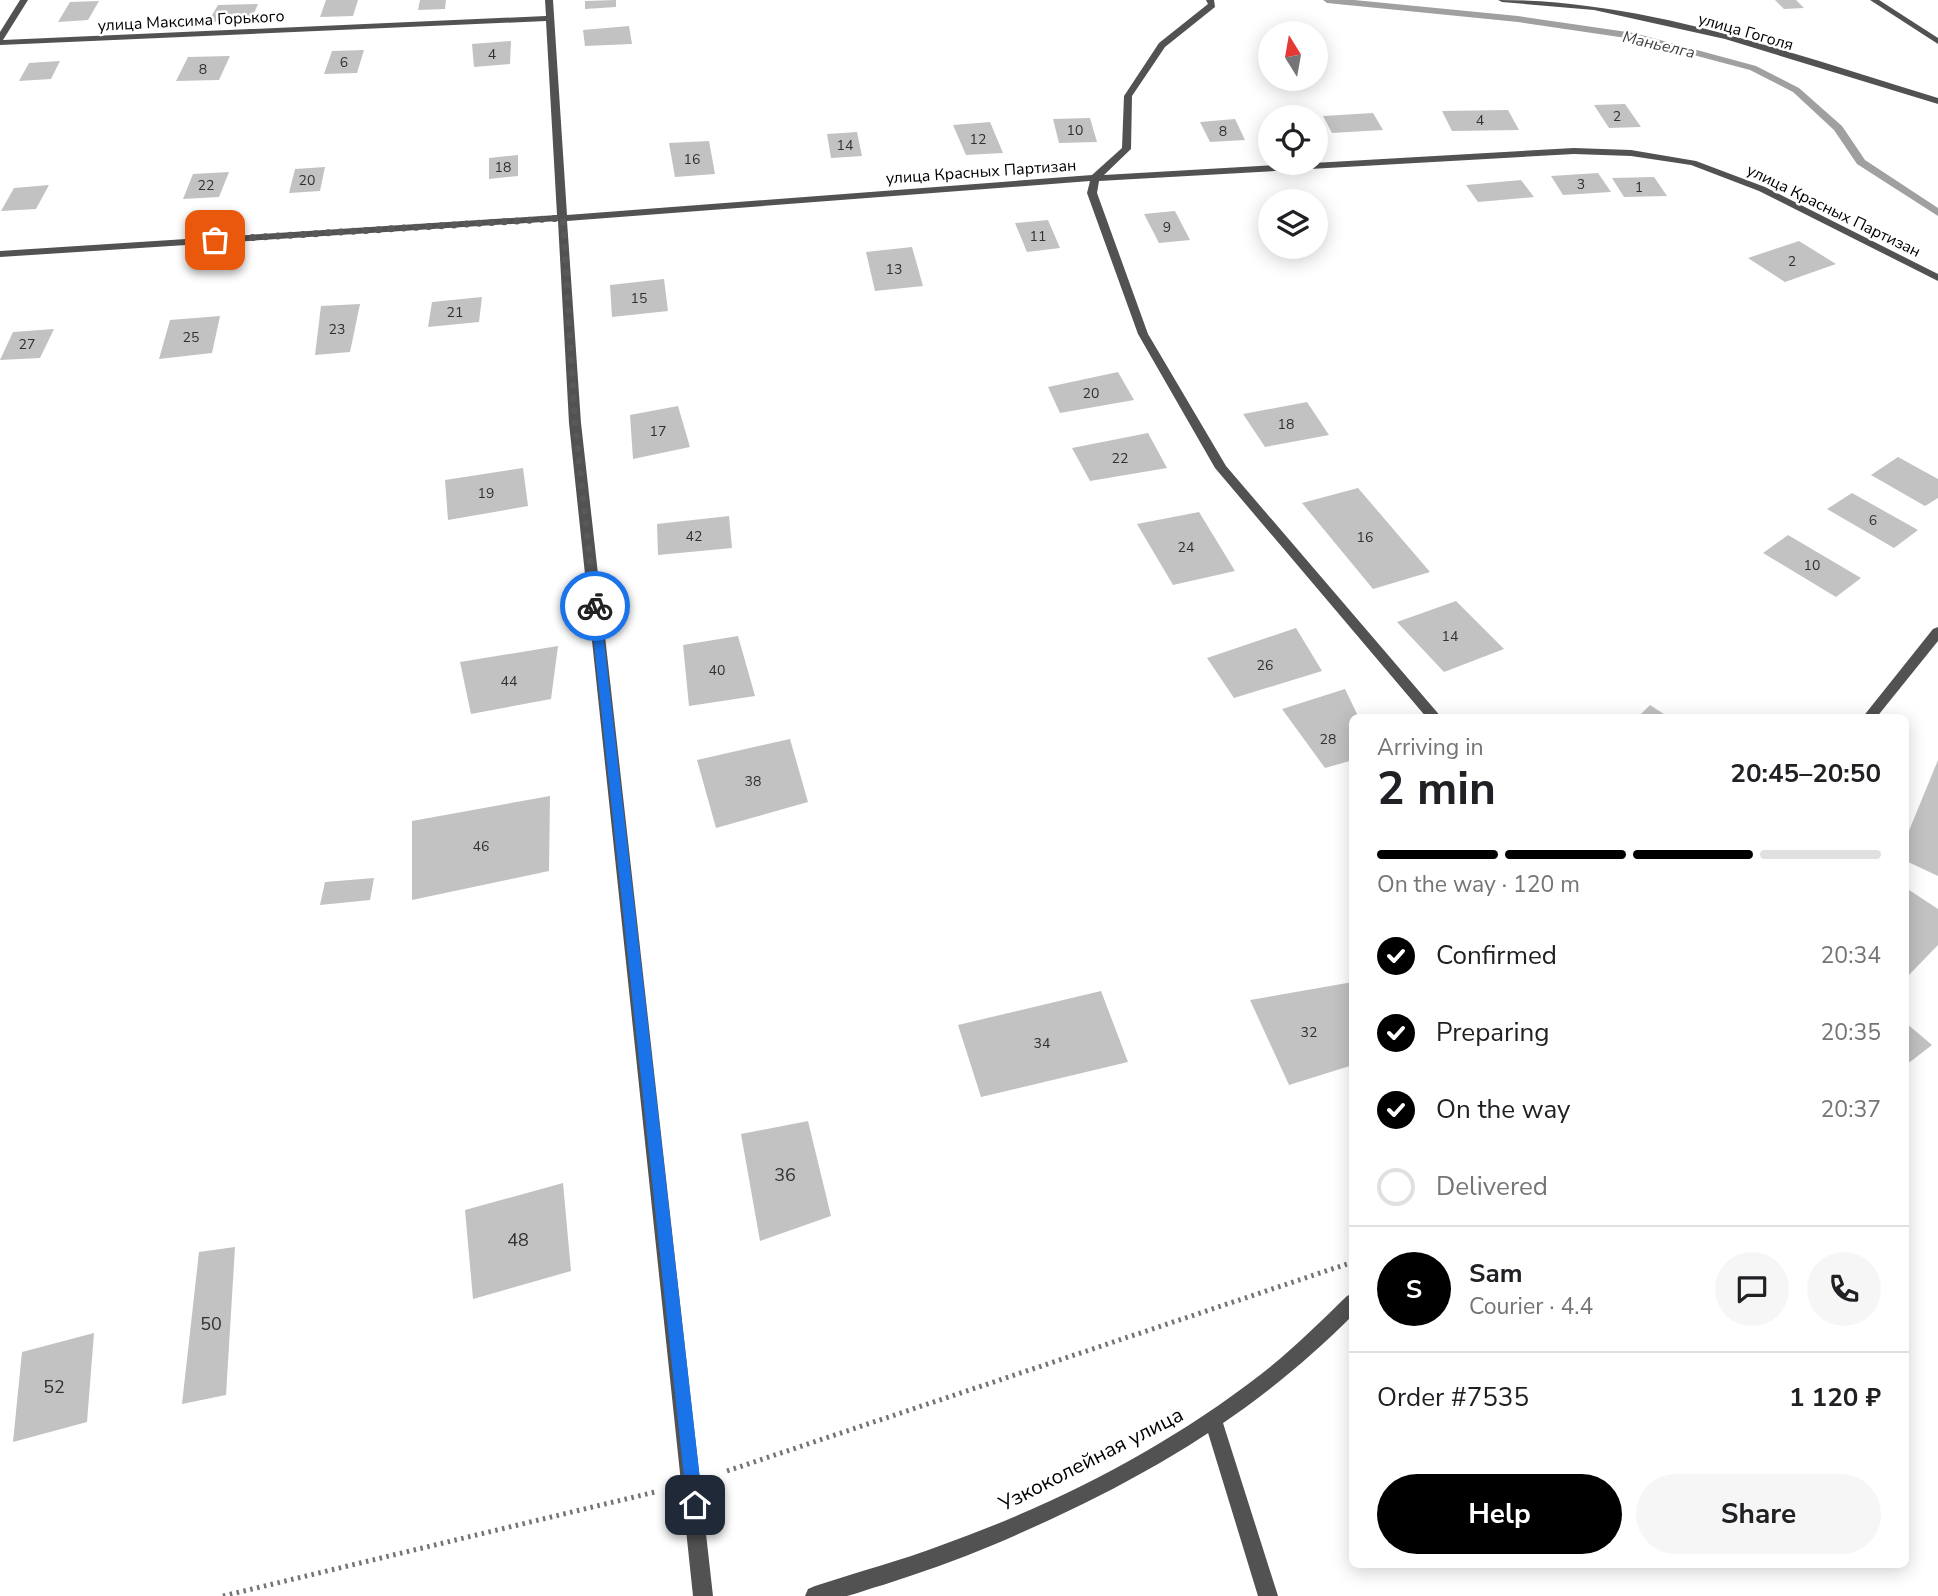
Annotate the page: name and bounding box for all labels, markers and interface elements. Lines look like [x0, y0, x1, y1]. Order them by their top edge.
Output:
street label: улица Максима Горького [97, 5, 285, 37]
street label: улица Гоголя [1695, 8, 1796, 56]
north arrow [1258, 21, 1328, 91]
map controls [1258, 21, 1328, 259]
water label: Маньелга [1620, 26, 1697, 64]
house number: 4 [488, 45, 496, 64]
house number: 6 [340, 53, 348, 72]
house number: 8 [199, 60, 207, 79]
button: locate [1258, 105, 1328, 175]
house number: 2 [1613, 107, 1621, 126]
house number: 4 [1476, 111, 1484, 130]
house number: 10 [1067, 121, 1083, 140]
house number: 8 [1219, 122, 1227, 141]
house number: 12 [970, 130, 986, 149]
house number: 14 [837, 136, 853, 155]
house number: 16 [684, 150, 700, 169]
street label: улица Красных Партизан [885, 154, 1077, 190]
house number: 18 [495, 158, 511, 177]
street label: улица Красных Партизан [1743, 159, 1924, 263]
house number: 20 [299, 171, 315, 190]
house number: 3 [1577, 175, 1585, 194]
house number: 22 [198, 176, 214, 195]
house number: 1 [1635, 178, 1643, 197]
button: layers [1258, 189, 1328, 259]
pin [185, 210, 245, 270]
house number: 9 [1163, 218, 1171, 237]
icon: bag [196, 221, 234, 259]
house number: 11 [1030, 227, 1046, 246]
house number: 2 [1788, 252, 1796, 271]
house number: 13 [886, 260, 902, 279]
house number: 15 [631, 289, 647, 308]
house number: 21 [447, 303, 463, 322]
house number: 23 [329, 320, 345, 339]
house number: 25 [183, 328, 199, 347]
house number: 27 [19, 335, 35, 354]
house number: 20 [1083, 384, 1099, 403]
house number: 18 [1278, 415, 1294, 434]
house number: 17 [650, 422, 666, 441]
house number: 22 [1112, 449, 1128, 468]
house number: 19 [478, 484, 494, 503]
house number: 6 [1869, 511, 1877, 530]
house number: 42 [686, 527, 702, 546]
house number: 16 [1357, 528, 1373, 547]
house number: 24 [1178, 538, 1194, 557]
house number: 10 [1804, 556, 1820, 575]
courier [560, 571, 630, 641]
icon: bike [576, 587, 614, 625]
house number: 14 [1442, 627, 1458, 646]
house number: 26 [1257, 656, 1273, 675]
house number: 40 [709, 661, 725, 680]
house number: 44 [501, 672, 517, 691]
house number: 28 [1320, 730, 1336, 749]
text: Arriving in [1377, 732, 1484, 763]
text: 20:45–20:50 [1730, 756, 1881, 791]
text: 2 min [1377, 757, 1496, 820]
house number: 38 [745, 772, 761, 791]
house number: 46 [473, 837, 489, 856]
text: On the way · 120 m [1377, 869, 1580, 900]
icon: check [1377, 937, 1415, 975]
text: Confirmed [1436, 938, 1557, 973]
text: 20:34 [1821, 940, 1881, 971]
icon: check [1377, 1014, 1415, 1052]
text: Preparing [1436, 1015, 1549, 1050]
text: 20:35 [1821, 1017, 1881, 1048]
house number: 32 [1301, 1023, 1317, 1042]
house number: 34 [1034, 1034, 1050, 1053]
icon: check [1377, 1091, 1415, 1129]
text: On the way [1436, 1092, 1570, 1127]
text: 20:37 [1821, 1094, 1881, 1125]
house number: 36 [774, 1163, 796, 1187]
text: Delivered [1436, 1169, 1548, 1204]
house number: 48 [507, 1228, 529, 1252]
button: chat [1715, 1252, 1789, 1326]
button: phone [1807, 1252, 1881, 1326]
text: Sam [1469, 1256, 1522, 1291]
text: S [1406, 1272, 1422, 1307]
text: Courier · 4.4 [1469, 1291, 1593, 1322]
house number: 50 [200, 1312, 222, 1336]
house number: 52 [43, 1375, 65, 1399]
text: Order #7535 [1377, 1380, 1529, 1415]
text: 1 120 ₽ [1789, 1380, 1881, 1415]
street label: Узкоколейная улица [993, 1400, 1188, 1518]
button: Help [1377, 1474, 1622, 1554]
button: Share [1636, 1474, 1881, 1554]
pin [665, 1475, 725, 1535]
icon: home [676, 1486, 714, 1524]

